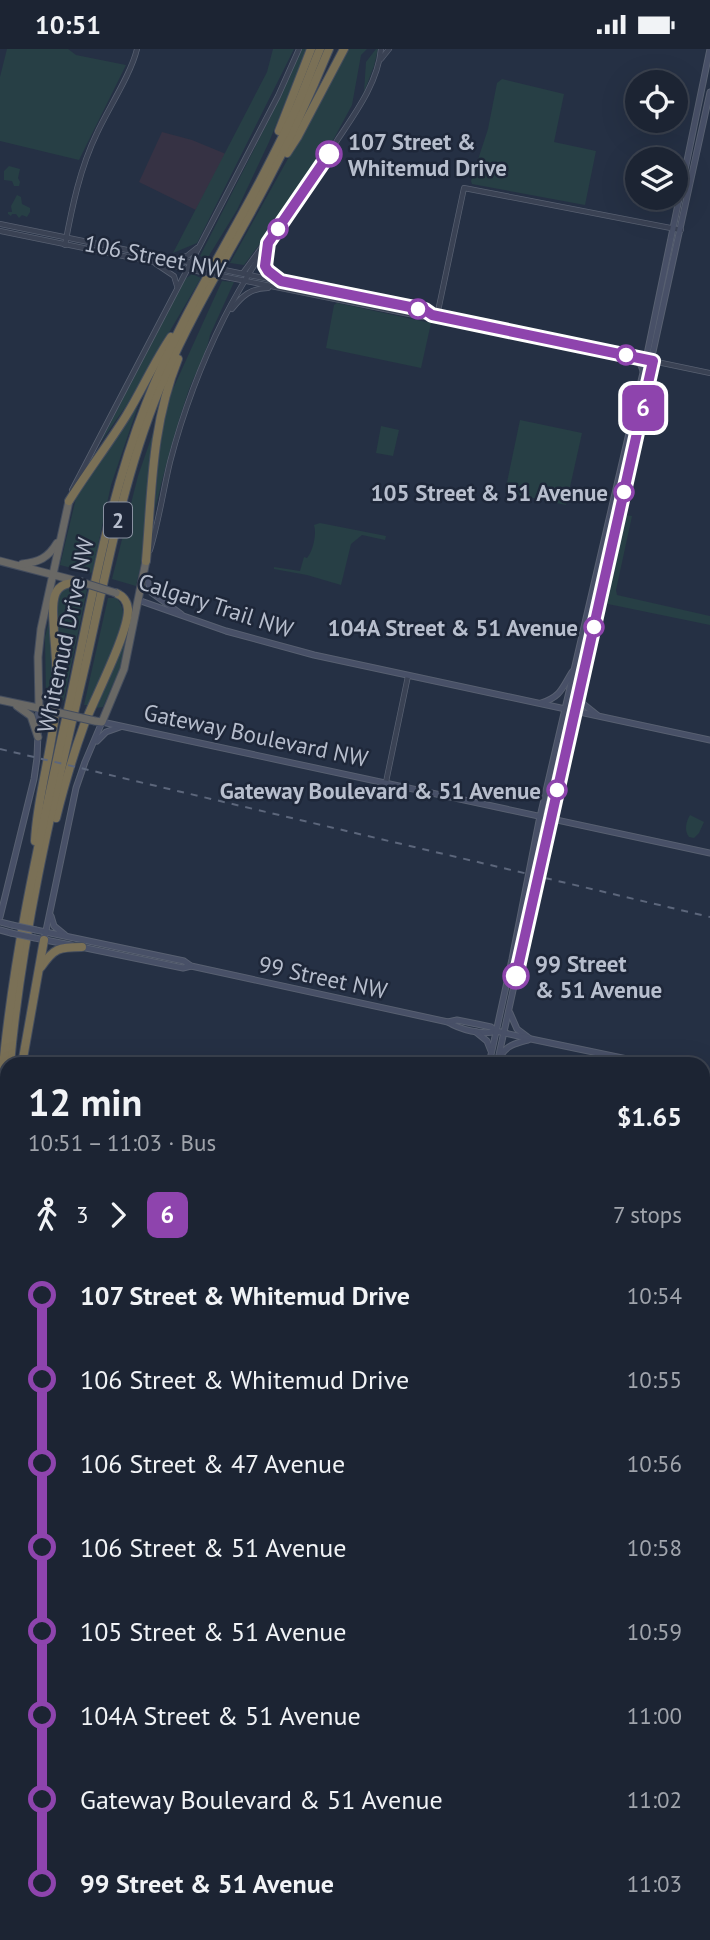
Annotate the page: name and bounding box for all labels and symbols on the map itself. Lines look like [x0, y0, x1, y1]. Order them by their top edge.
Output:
place label: 107 Street & Whitemud Drive [348, 127, 507, 182]
marker: 107 Street & Whitemud Drive [316, 141, 342, 167]
unlabelled marker [268, 219, 288, 239]
street label: 106 Street NW [82, 228, 228, 284]
unlabelled marker [408, 299, 428, 319]
unlabelled marker [616, 345, 636, 365]
line badge: 6 [620, 385, 666, 431]
place label: 105 Street & 51 Avenue [370, 478, 608, 507]
marker: 105 Street & 51 Avenue [614, 482, 634, 502]
road number: 2 [104, 503, 132, 538]
street label: Whitemud Drive NW [30, 535, 100, 735]
street label: Calgary Trail NW [135, 566, 297, 644]
place label: 104A Street & 51 Avenue [328, 613, 578, 642]
marker: 104A Street & 51 Avenue [584, 617, 604, 637]
street label: Gateway Boulevard NW [141, 697, 371, 773]
place label: Gateway Boulevard & 51 Avenue [220, 776, 541, 805]
marker: Gateway Boulevard & 51 Avenue [547, 780, 567, 800]
street label: 99 Street NW [256, 949, 390, 1005]
place label: 99 Street & 51 Avenue [535, 949, 662, 1004]
marker: 99 Street & 51 Avenue [503, 963, 529, 989]

